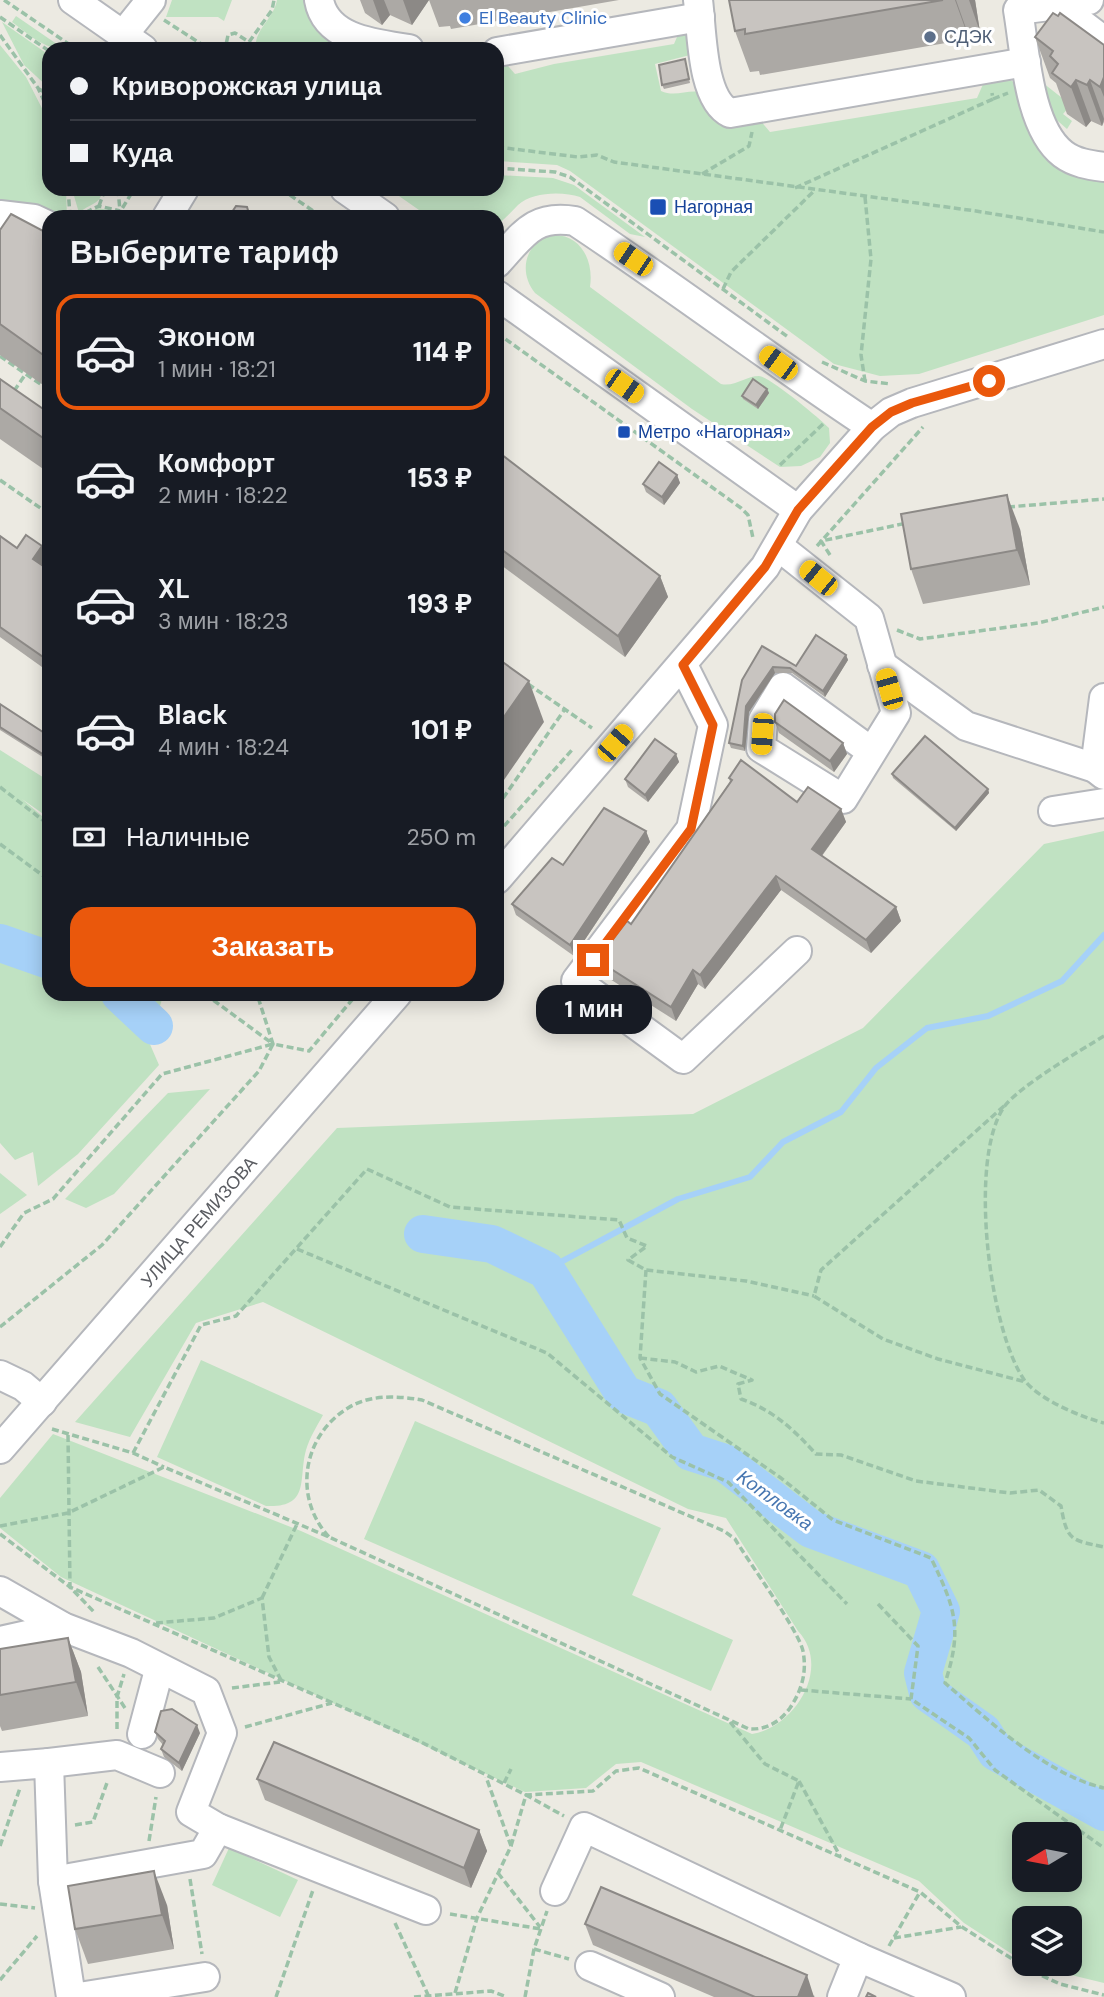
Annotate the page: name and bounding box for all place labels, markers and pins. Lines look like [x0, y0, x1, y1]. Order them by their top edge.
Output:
place label: El Beauty Clinic [479, 6, 607, 30]
marker: El Beauty Clinic [457, 10, 473, 26]
place label: СДЭК [944, 25, 993, 49]
marker: СДЭК [922, 29, 938, 45]
place label: Нагорная [674, 195, 753, 219]
marker: Нагорная [648, 197, 668, 217]
place label: Метро «Нагорная» [638, 420, 791, 444]
marker: Метро «Нагорная» [616, 424, 632, 440]

